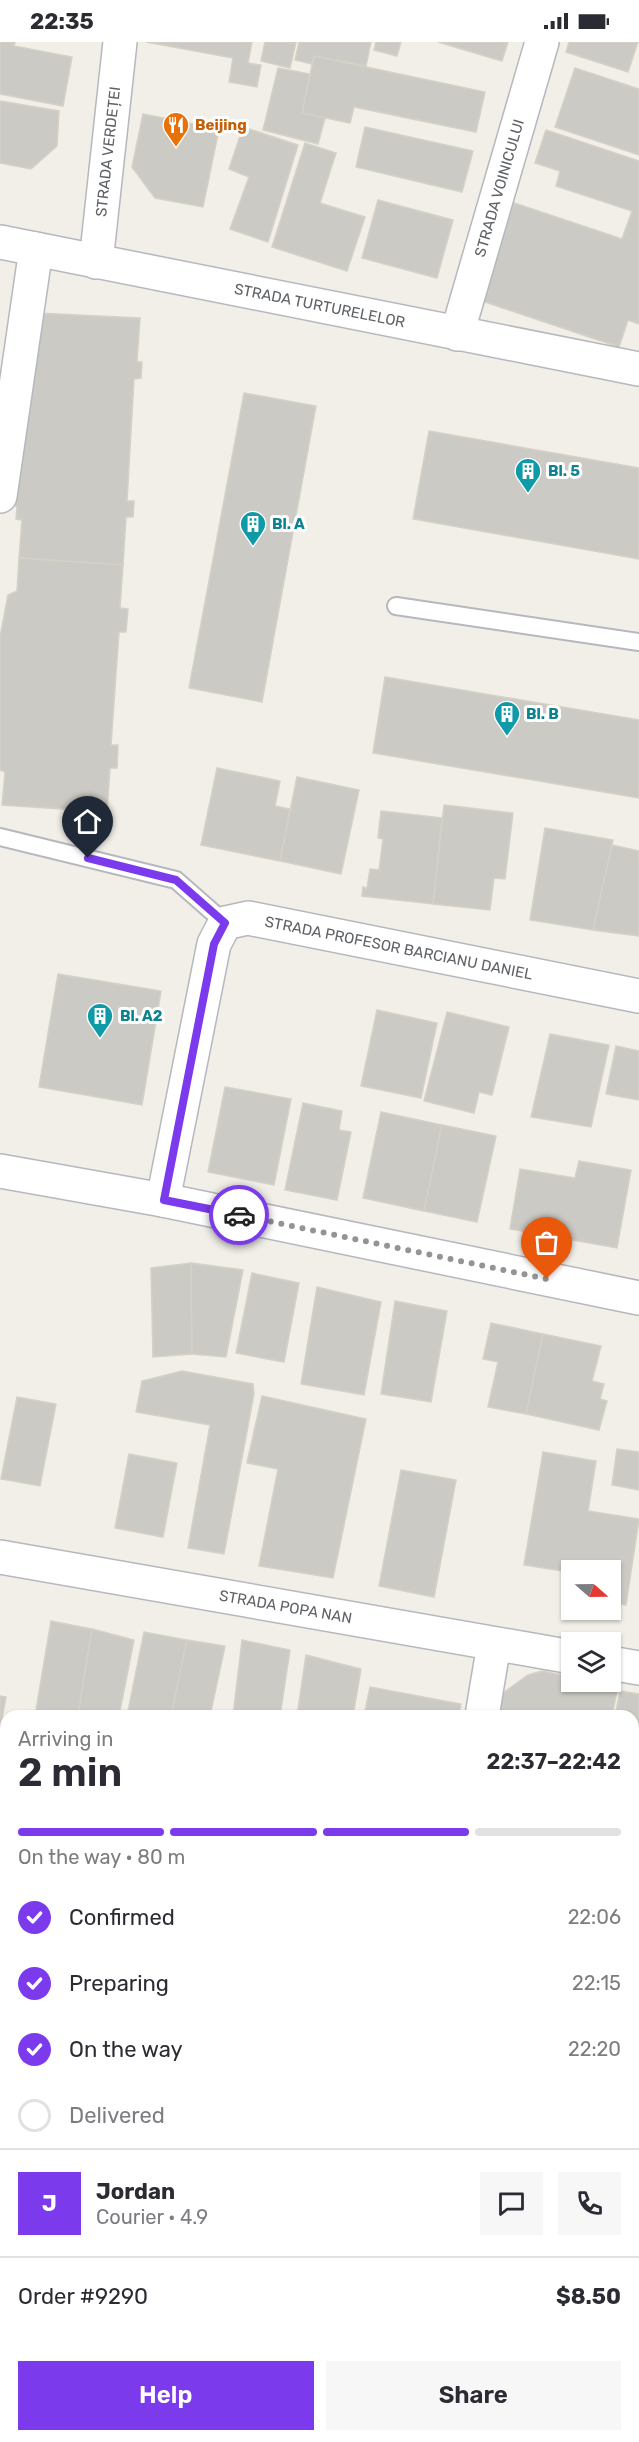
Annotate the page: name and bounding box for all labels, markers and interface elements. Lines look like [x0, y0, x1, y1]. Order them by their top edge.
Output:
text: 22:35 [30, 8, 94, 35]
street label: STRADA VERDEȚEI [92, 86, 124, 218]
restaurant icon: Beijing [161, 110, 191, 148]
place label: Beijing [195, 116, 247, 134]
street label: STRADA VOINICULUI [471, 117, 528, 259]
street label: STRADA TURTURELELOR [233, 280, 407, 331]
building icon: Bl. 5 [513, 456, 543, 494]
place label: Bl. 5 [548, 462, 580, 480]
building icon: Bl. A [238, 509, 268, 547]
place label: Bl. A [272, 515, 305, 533]
building icon: Bl. B [492, 699, 522, 737]
place label: Bl. B [526, 705, 559, 723]
pin [62, 796, 113, 858]
icon: home [71, 805, 104, 838]
street label: STRADA PROFESOR BARCIANU DANIEL [263, 913, 535, 984]
building icon: Bl. A2 [85, 1001, 115, 1039]
place label: Bl. A2 [120, 1007, 163, 1025]
courier [209, 1185, 269, 1245]
icon: car [223, 1199, 256, 1232]
pin [521, 1217, 572, 1279]
icon: bag [530, 1226, 563, 1259]
north arrow [561, 1560, 621, 1620]
map controls [561, 1560, 621, 1692]
street label: STRADA POPA NAN [218, 1587, 353, 1627]
button: layers [561, 1632, 621, 1692]
text: Arriving in [18, 1727, 113, 1751]
text: 22:37–22:42 [486, 1748, 621, 1775]
text: 2 min [18, 1750, 122, 1796]
text: On the way · 80 m [18, 1845, 185, 1869]
icon: check [18, 1901, 51, 1934]
text: Confirmed [69, 1904, 175, 1931]
text: 22:06 [568, 1905, 621, 1929]
icon: check [18, 1967, 51, 2000]
text: Preparing [69, 1970, 169, 1997]
text: 22:15 [572, 1971, 621, 1995]
icon: check [18, 2033, 51, 2066]
text: On the way [69, 2036, 183, 2063]
text: 22:20 [568, 2037, 621, 2061]
text: Delivered [69, 2102, 165, 2129]
button: chat [480, 2172, 543, 2235]
button: phone [558, 2172, 621, 2235]
text: Jordan [96, 2178, 175, 2205]
text: J [42, 2190, 57, 2217]
text: Courier · 4.9 [96, 2205, 208, 2229]
text: Order #9290 [18, 2283, 148, 2310]
text: $8.50 [556, 2283, 621, 2310]
button: Help [18, 2361, 314, 2430]
button: Share [326, 2361, 621, 2430]

